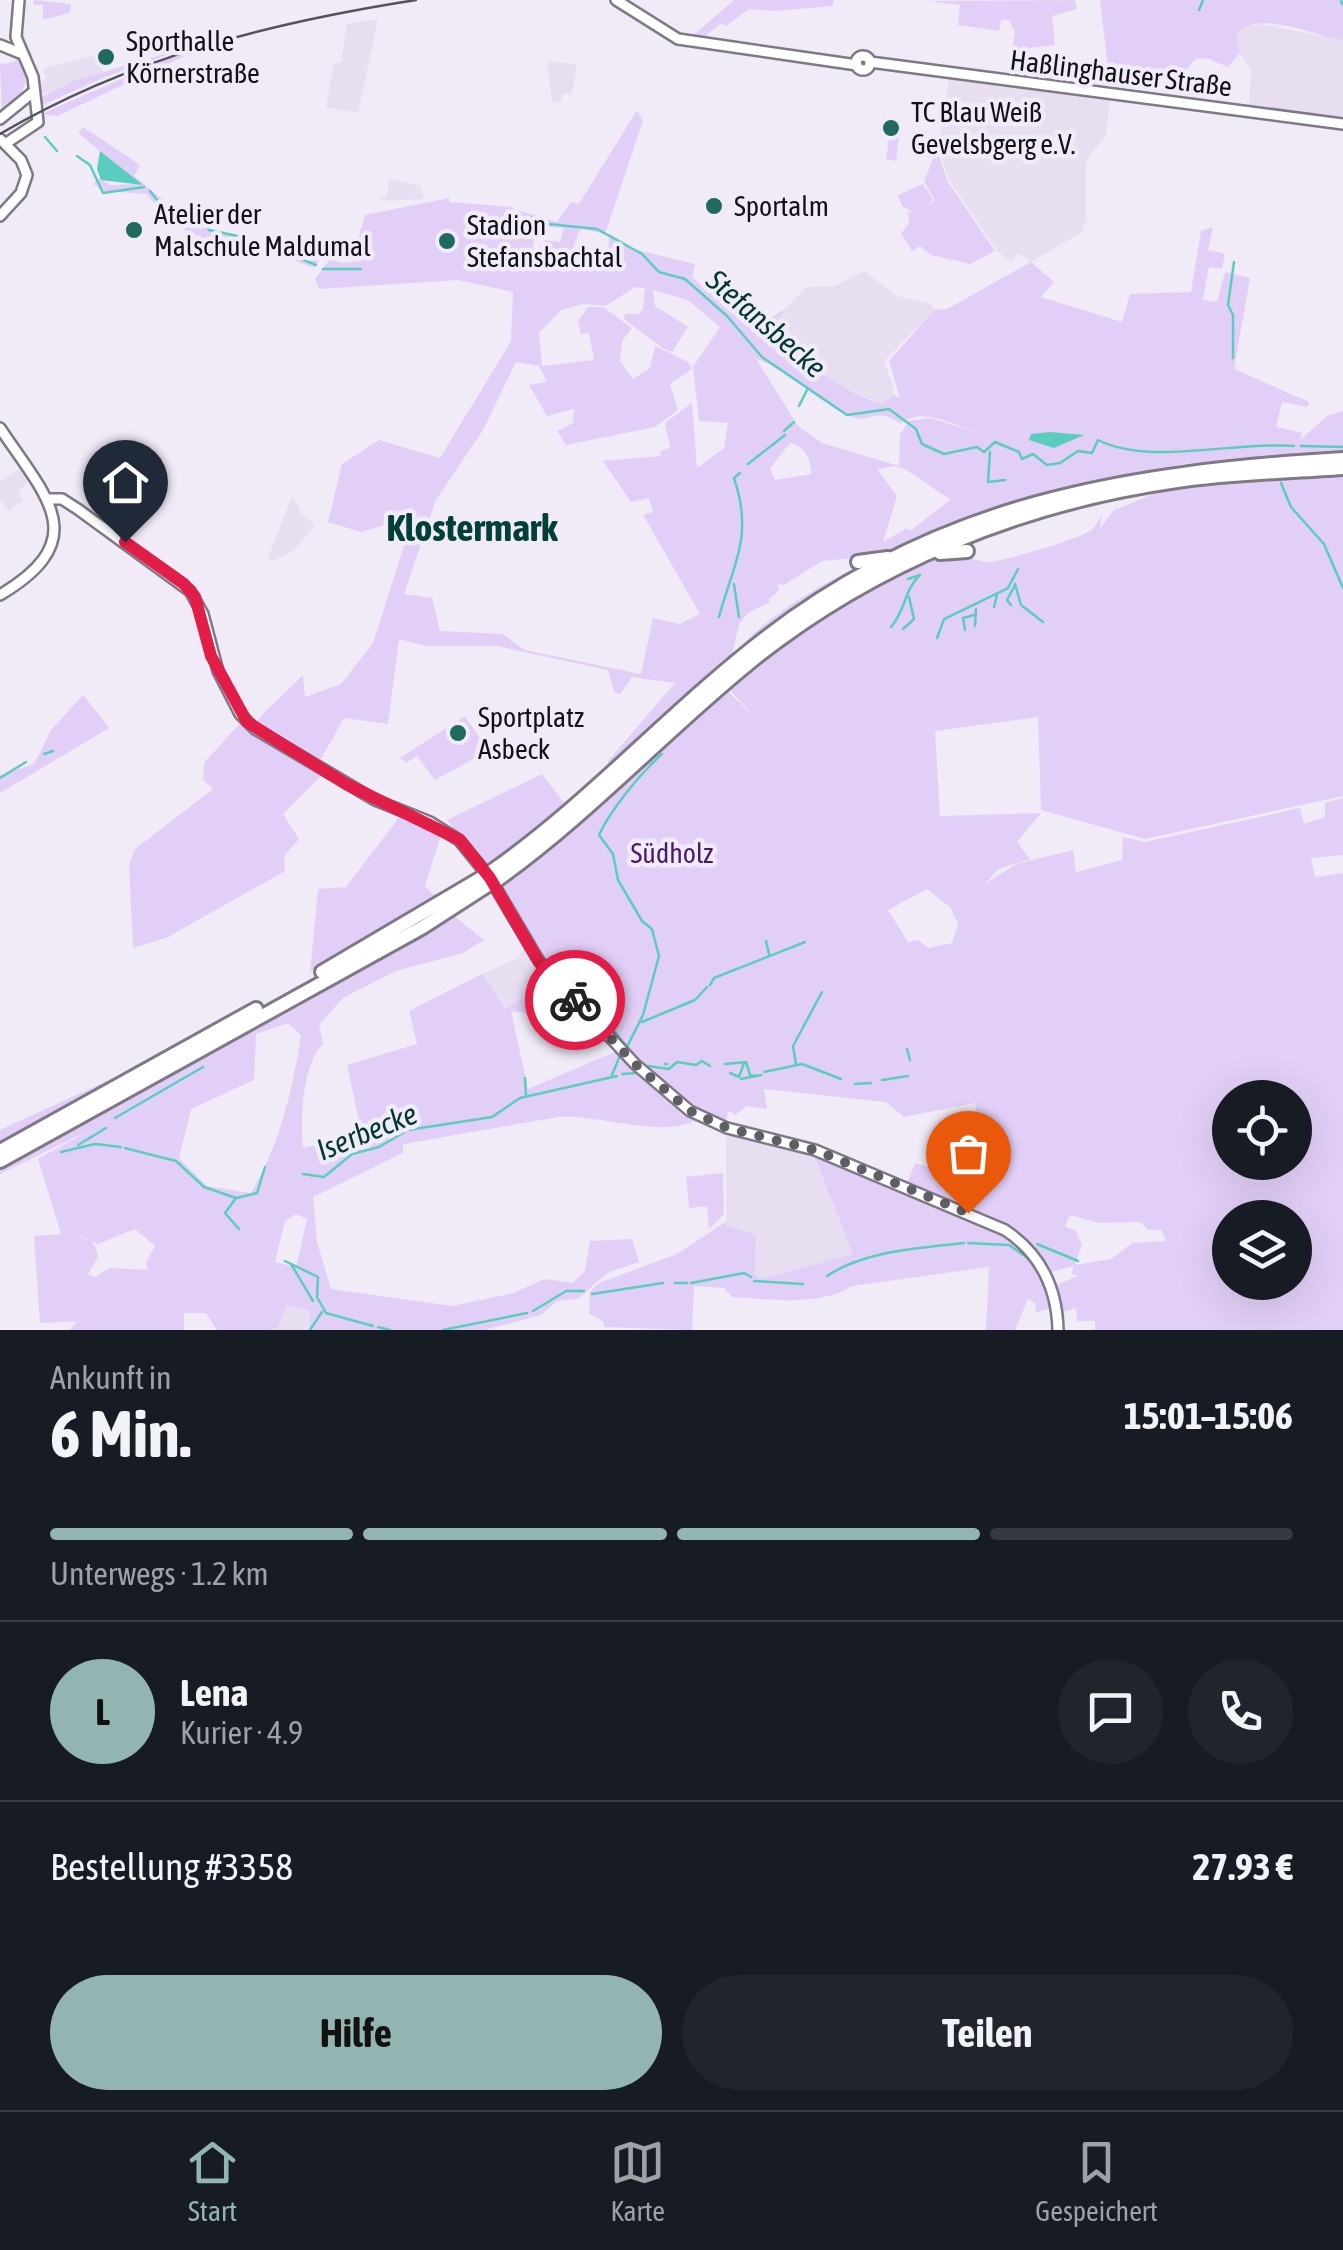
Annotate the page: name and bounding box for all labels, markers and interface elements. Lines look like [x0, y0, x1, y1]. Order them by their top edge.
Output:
place label: Sporthalle Körnerstraße [126, 25, 260, 89]
street label: Haßlinghauser Straße [1008, 44, 1234, 102]
marker: Sporthalle Körnerstraße [95, 46, 117, 68]
place label: TC Blau Weiß Gevelsbgerg e.V. [911, 96, 1076, 160]
marker: TC Blau Weiß Gevelsbgerg e.V. [880, 117, 902, 139]
place label: Sportalm [734, 190, 829, 222]
marker: Sportalm [703, 195, 725, 217]
place label: Atelier der Malschule Maldumal [154, 198, 371, 262]
place label: Stadion Stefansbachtal [467, 209, 623, 273]
marker: Atelier der Malschule Maldumal [123, 219, 145, 241]
marker: Stadion Stefansbachtal [436, 230, 458, 252]
water label: Stefansbecke [699, 262, 833, 384]
pin [83, 440, 168, 543]
icon: home [98, 455, 153, 510]
district label: Klostermark [386, 506, 558, 549]
place label: Sportplatz Asbeck [478, 701, 584, 765]
marker: Sportplatz Asbeck [447, 722, 469, 744]
park label: Südholz [631, 837, 713, 869]
courier [525, 950, 625, 1050]
icon: bike [548, 973, 603, 1028]
map controls [1212, 1080, 1312, 1300]
button: locate [1212, 1080, 1312, 1180]
water label: Iserbecke [311, 1096, 422, 1167]
pin [926, 1111, 1011, 1214]
icon: bag [941, 1126, 996, 1181]
button: layers [1212, 1200, 1312, 1300]
text: Ankunft in [50, 1359, 172, 1396]
text: 15:01–15:06 [1124, 1394, 1293, 1437]
text: 6 Min. [50, 1396, 191, 1471]
text: Unterwegs · 1.2 km [50, 1555, 269, 1592]
button: chat [1058, 1659, 1163, 1764]
button: phone [1188, 1659, 1293, 1764]
text: Lena [180, 1671, 248, 1714]
text: L [95, 1690, 110, 1733]
text: Kurier · 4.9 [180, 1714, 303, 1751]
text: Bestellung #3358 [50, 1845, 293, 1888]
text: 27.93 € [1192, 1845, 1293, 1888]
button: Hilfe [50, 1975, 662, 2090]
button: Teilen [682, 1975, 1293, 2090]
tab: Start [185, 2135, 240, 2227]
tab: Karte [610, 2135, 665, 2227]
tab: Gespeichert [1035, 2135, 1158, 2227]

